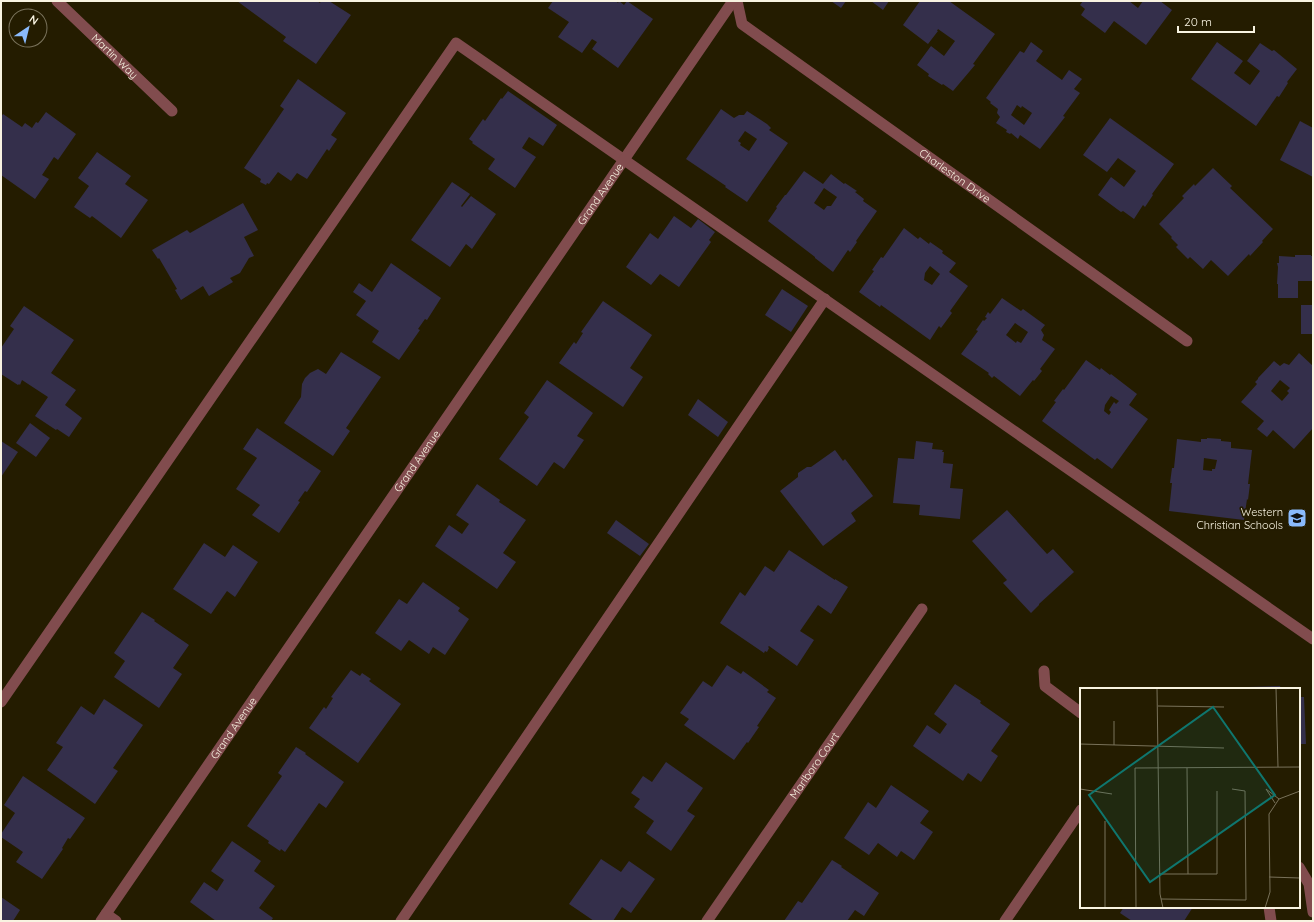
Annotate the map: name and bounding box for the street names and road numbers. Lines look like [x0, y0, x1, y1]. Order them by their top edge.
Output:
street label: Martin Way [89, 31, 141, 82]
street label: Charleston Drive [917, 146, 993, 206]
street label: Grand Avenue [574, 160, 627, 228]
street label: Grand Avenue [391, 427, 443, 495]
street label: Grand Avenue [207, 694, 260, 762]
street label: Marlboro Court [786, 729, 842, 801]

